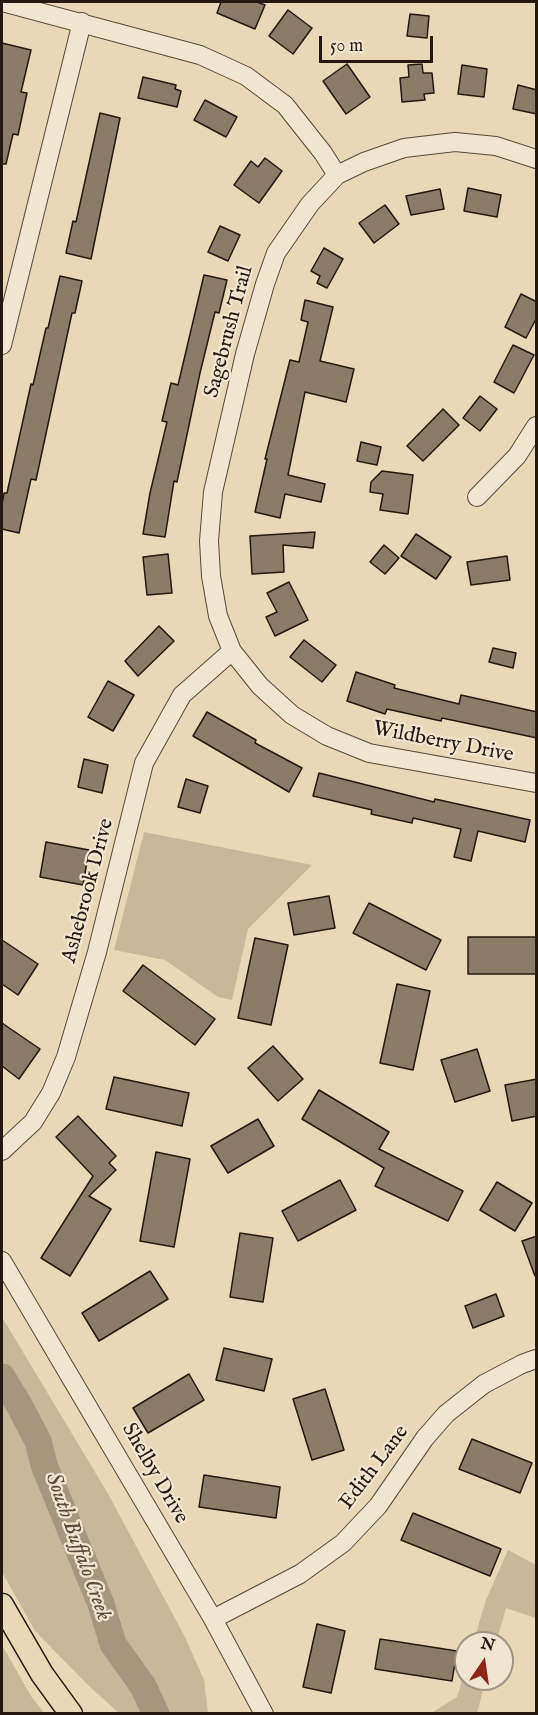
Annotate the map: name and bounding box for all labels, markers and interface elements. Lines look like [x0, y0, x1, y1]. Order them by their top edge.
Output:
scale bar [322, 24, 436, 62]
text: 50 m [330, 35, 363, 58]
street label: Sagebrush Trail [200, 263, 260, 401]
street label: Wildberry Drive [371, 717, 515, 769]
street label: Ashebrook Drive [58, 816, 120, 966]
street label: Shelby Drive [115, 1419, 193, 1529]
street label: Edith Lane [335, 1421, 415, 1515]
water label: South Buffalo Creek [38, 1470, 116, 1624]
north arrow [454, 1631, 514, 1691]
text: N [479, 1634, 497, 1657]

